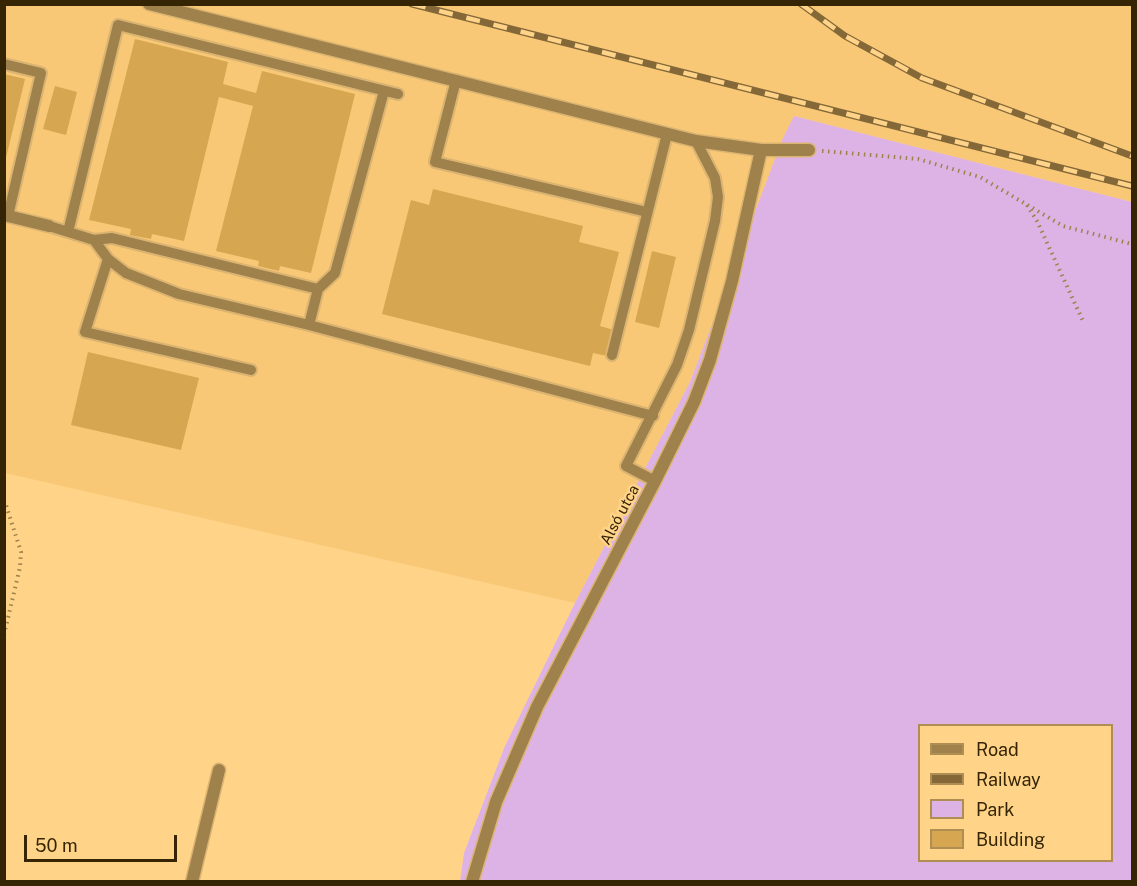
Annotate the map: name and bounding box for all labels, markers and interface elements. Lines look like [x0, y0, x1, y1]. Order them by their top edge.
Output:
street label: Alsó utca [597, 482, 643, 548]
legend [918, 724, 1113, 862]
text: Road [976, 739, 1019, 760]
text: Railway [976, 769, 1041, 790]
text: Park [976, 799, 1014, 820]
scale bar [27, 823, 180, 861]
text: Building [976, 829, 1045, 850]
text: 50 m [35, 835, 78, 856]

